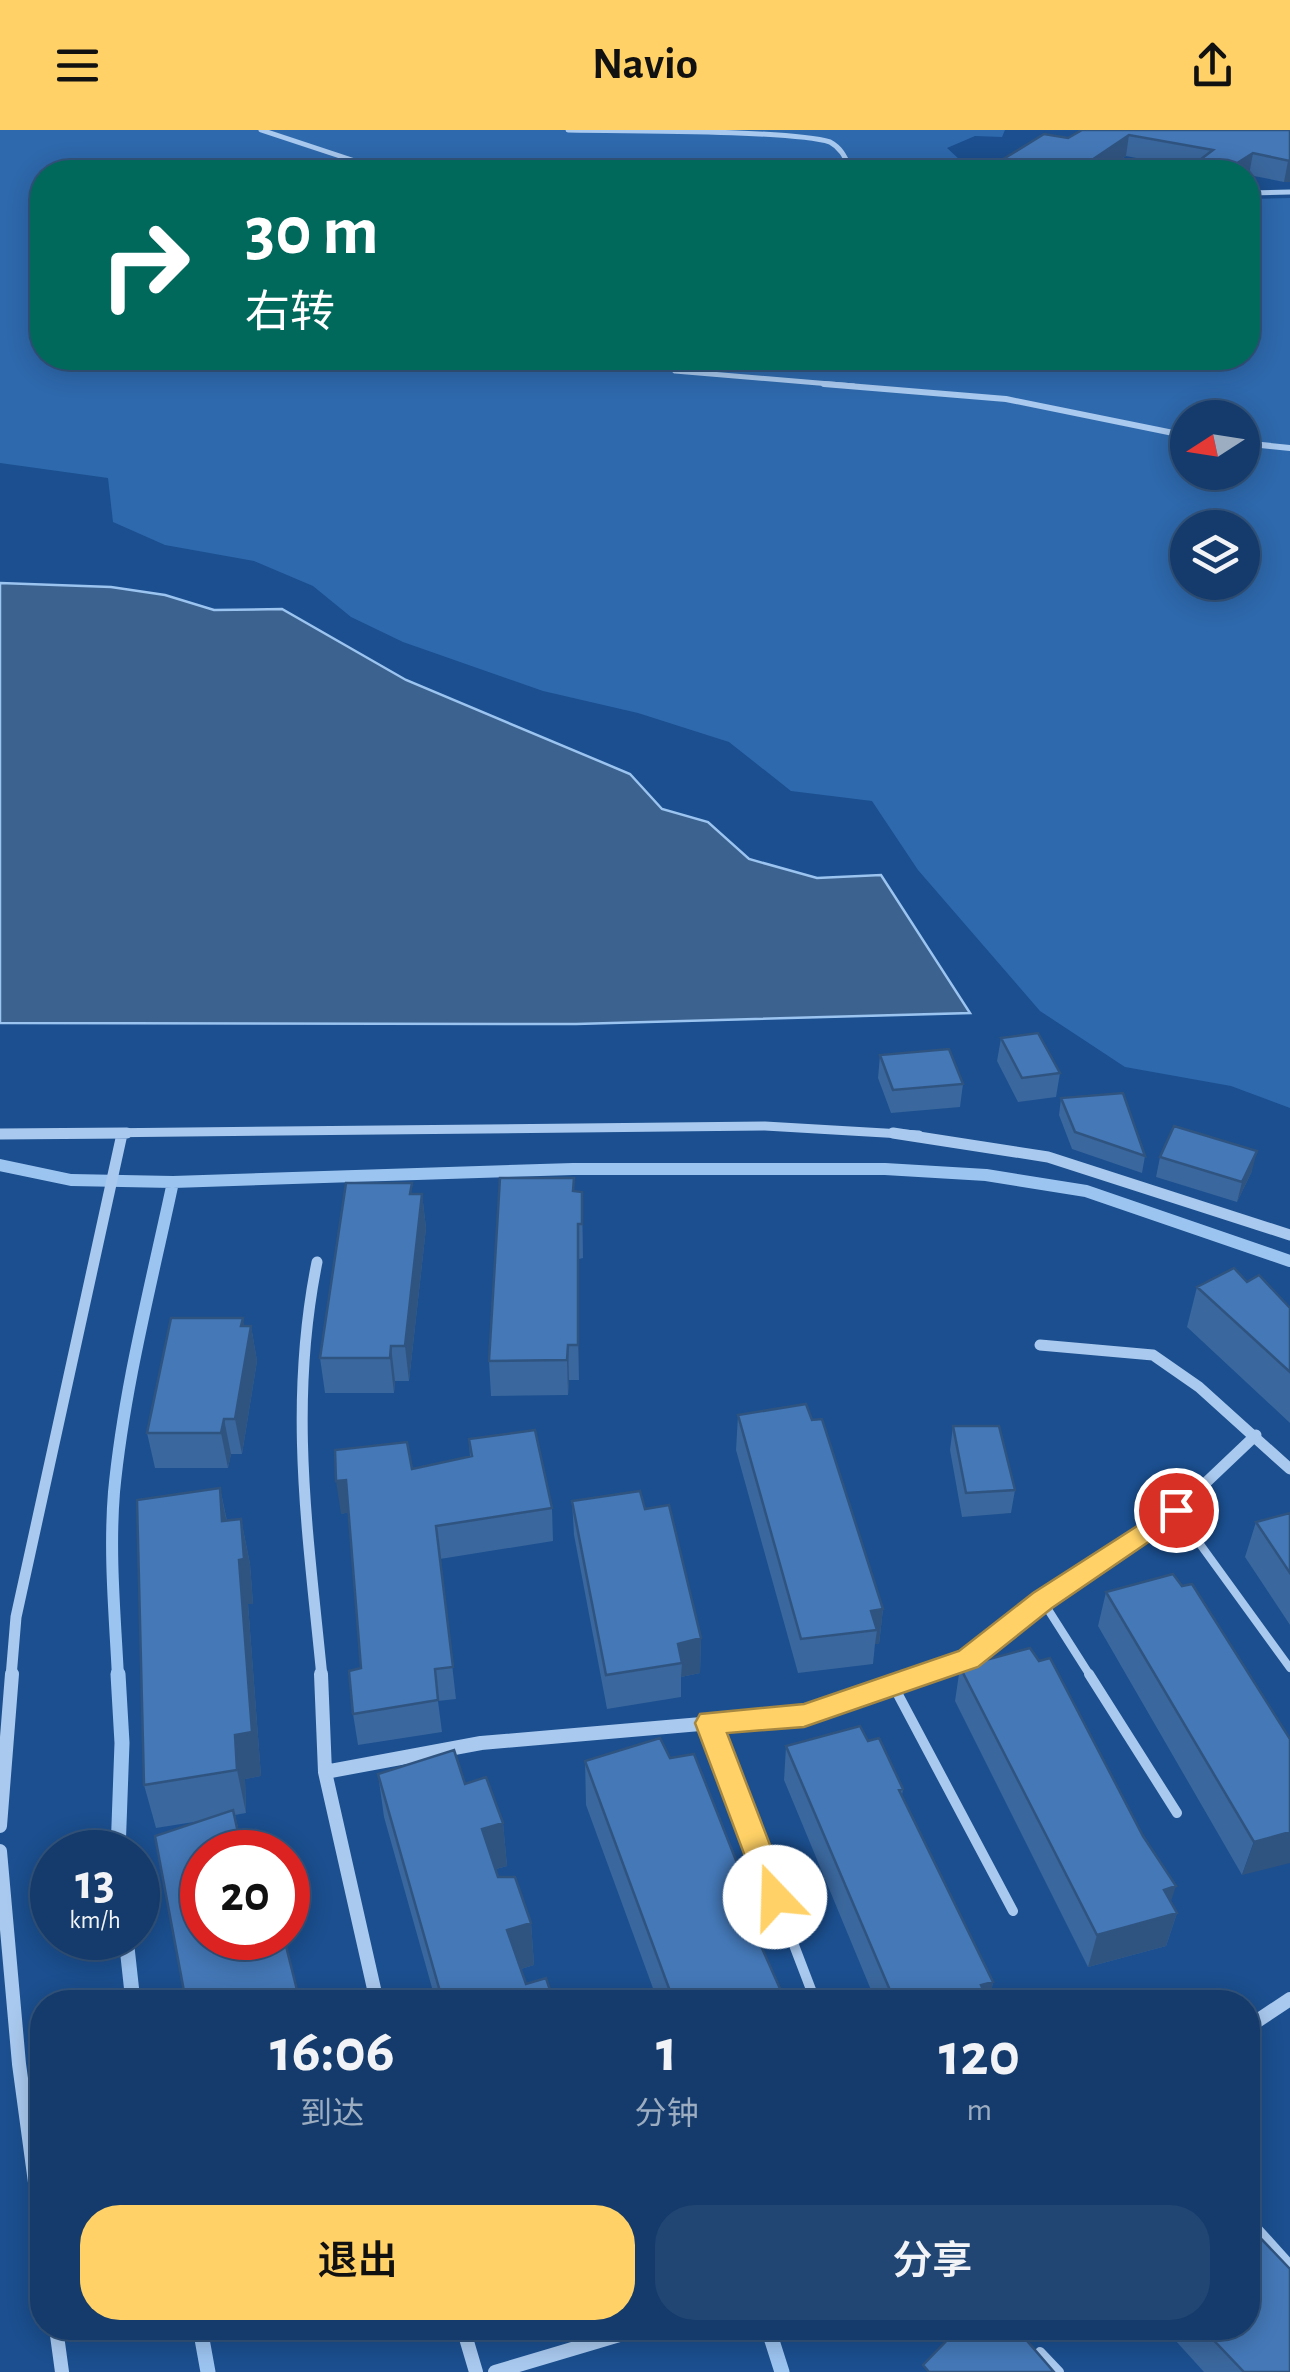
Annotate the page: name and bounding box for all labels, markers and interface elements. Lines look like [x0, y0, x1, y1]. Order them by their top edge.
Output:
icon: menu [50, 38, 105, 93]
icon: share [1185, 38, 1240, 93]
text: Navio [592, 42, 698, 87]
text: 30 m [245, 197, 379, 267]
icon: right [80, 200, 210, 330]
text: 右转 [245, 291, 335, 336]
north arrow [1170, 400, 1260, 490]
map controls [1170, 400, 1260, 600]
button: layers [1170, 510, 1260, 600]
pin [1134, 1468, 1219, 1553]
icon: arrive [1149, 1483, 1204, 1538]
speed limit sign: 20 [180, 1830, 310, 1960]
position arrow [723, 1845, 827, 1949]
text: 13 [75, 1858, 115, 1908]
text: km/h [69, 1908, 121, 1933]
text: 16:06 [270, 2022, 395, 2082]
text: 1 [656, 2022, 678, 2082]
text: 120 [939, 2026, 1020, 2086]
text: m [967, 2094, 992, 2126]
text: 到达 [300, 2098, 364, 2130]
text: 分钟 [635, 2098, 699, 2130]
button: 退出 [80, 2205, 635, 2320]
button: 分享 [655, 2205, 1210, 2320]

